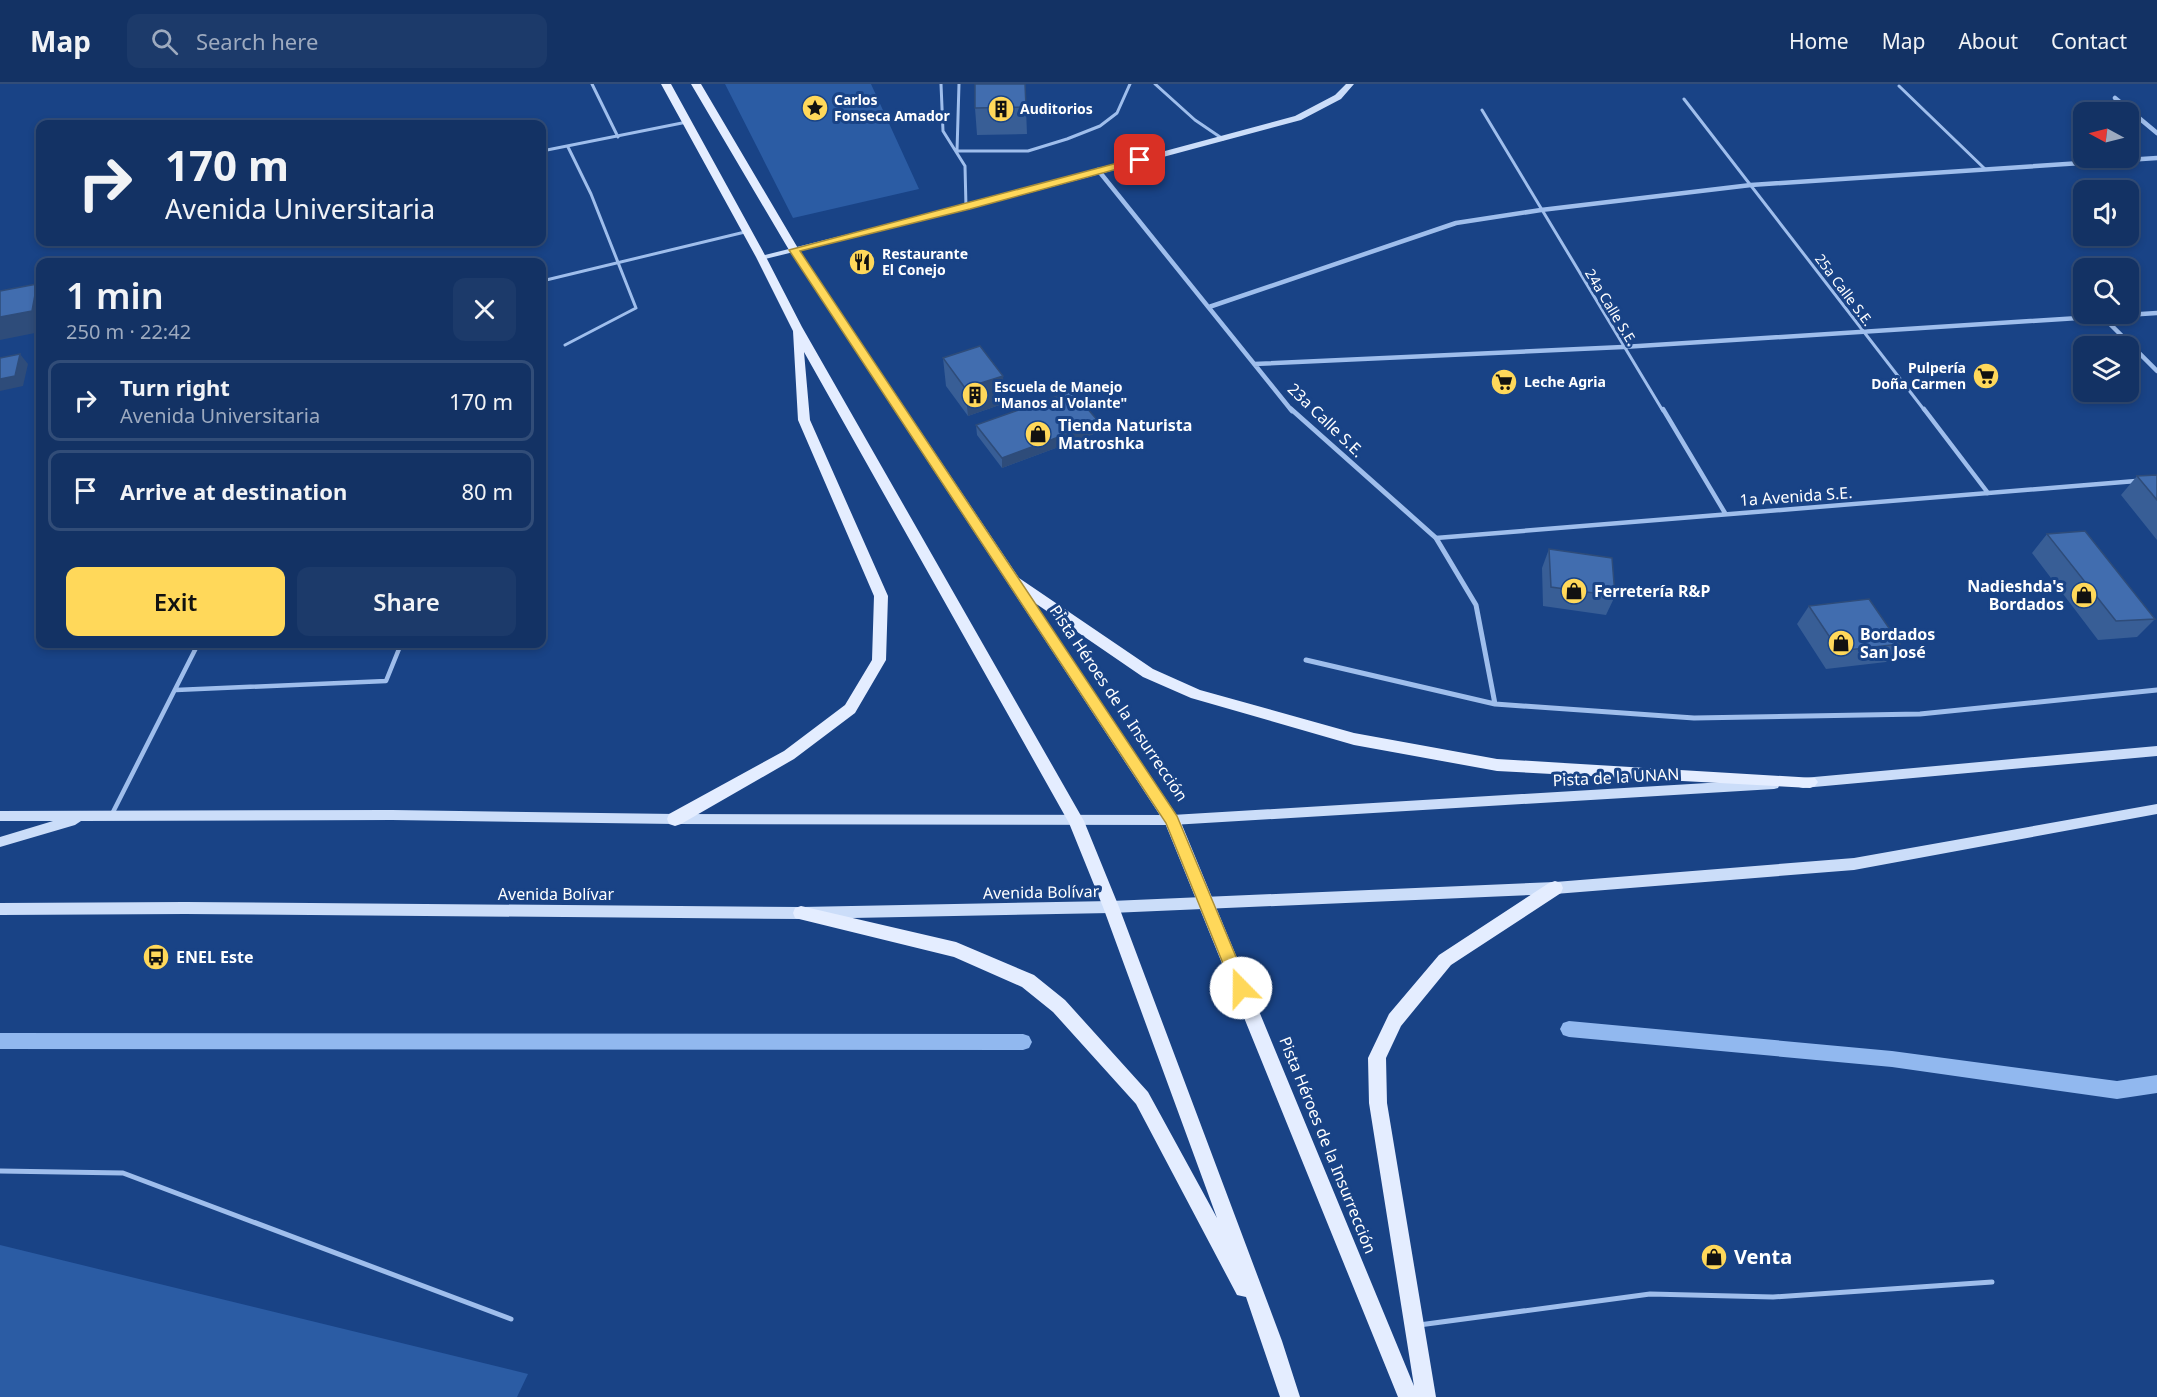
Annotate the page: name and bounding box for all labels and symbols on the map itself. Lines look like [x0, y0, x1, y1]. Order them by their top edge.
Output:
place label: Carlos Fonseca Amador [834, 90, 950, 125]
place icon: Carlos Fonseca Amador [800, 93, 830, 123]
building icon: Auditorios [986, 94, 1016, 124]
place label: Auditorios [1020, 99, 1093, 118]
north arrow [2073, 102, 2139, 168]
pin [1114, 134, 1165, 185]
place label: Restaurante El Conejo [882, 244, 968, 279]
restaurant icon: Restaurante El Conejo [847, 247, 877, 277]
street label: 25a Calle S.E. [1811, 250, 1878, 330]
street label: 24a Calle S.E. [1581, 265, 1642, 348]
place label: Pulpería Doña Carmen [1871, 358, 1966, 393]
supermarket icon: Pulpería Doña Carmen [1971, 361, 2001, 391]
supermarket icon: Leche Agria [1489, 367, 1519, 397]
place label: Leche Agria [1524, 372, 1606, 391]
place label: Escuela de Manejo "Manos al Volante" [994, 377, 1127, 412]
street label: 23a Calle S.E. [1283, 378, 1369, 462]
building icon: Escuela de Manejo "Manos al Volante" [960, 380, 990, 410]
place label: Tienda Naturista Matroshka [1058, 414, 1192, 454]
shop icon: Tienda Naturista Matroshka [1023, 419, 1053, 449]
street label: 1a Avenida S.E. [1739, 481, 1853, 511]
place label: Nadieshda's Bordados [1967, 575, 2064, 615]
shop icon: Ferretería R&P [1559, 576, 1589, 606]
place label: Ferretería R&P [1594, 580, 1711, 602]
shop icon: Nadieshda's Bordados [2069, 580, 2099, 610]
street label: Pista Héroes de la Insurrección [1045, 601, 1193, 805]
place label: Bordados San José [1860, 623, 1935, 663]
shop icon: Bordados San José [1826, 628, 1856, 658]
street label: Pista de la UNAN [1552, 763, 1680, 791]
street label: Avenida Bolívar [983, 880, 1100, 904]
street label: Avenida Bolívar [498, 883, 615, 905]
bus stop icon: ENEL Este [141, 942, 171, 972]
place label: ENEL Este [176, 946, 254, 968]
position arrow [1209, 956, 1273, 1020]
street label: Pista Héroes de la Insurrección [1274, 1033, 1382, 1257]
shop icon: Venta [1699, 1242, 1729, 1272]
place label: Venta [1734, 1243, 1792, 1270]

